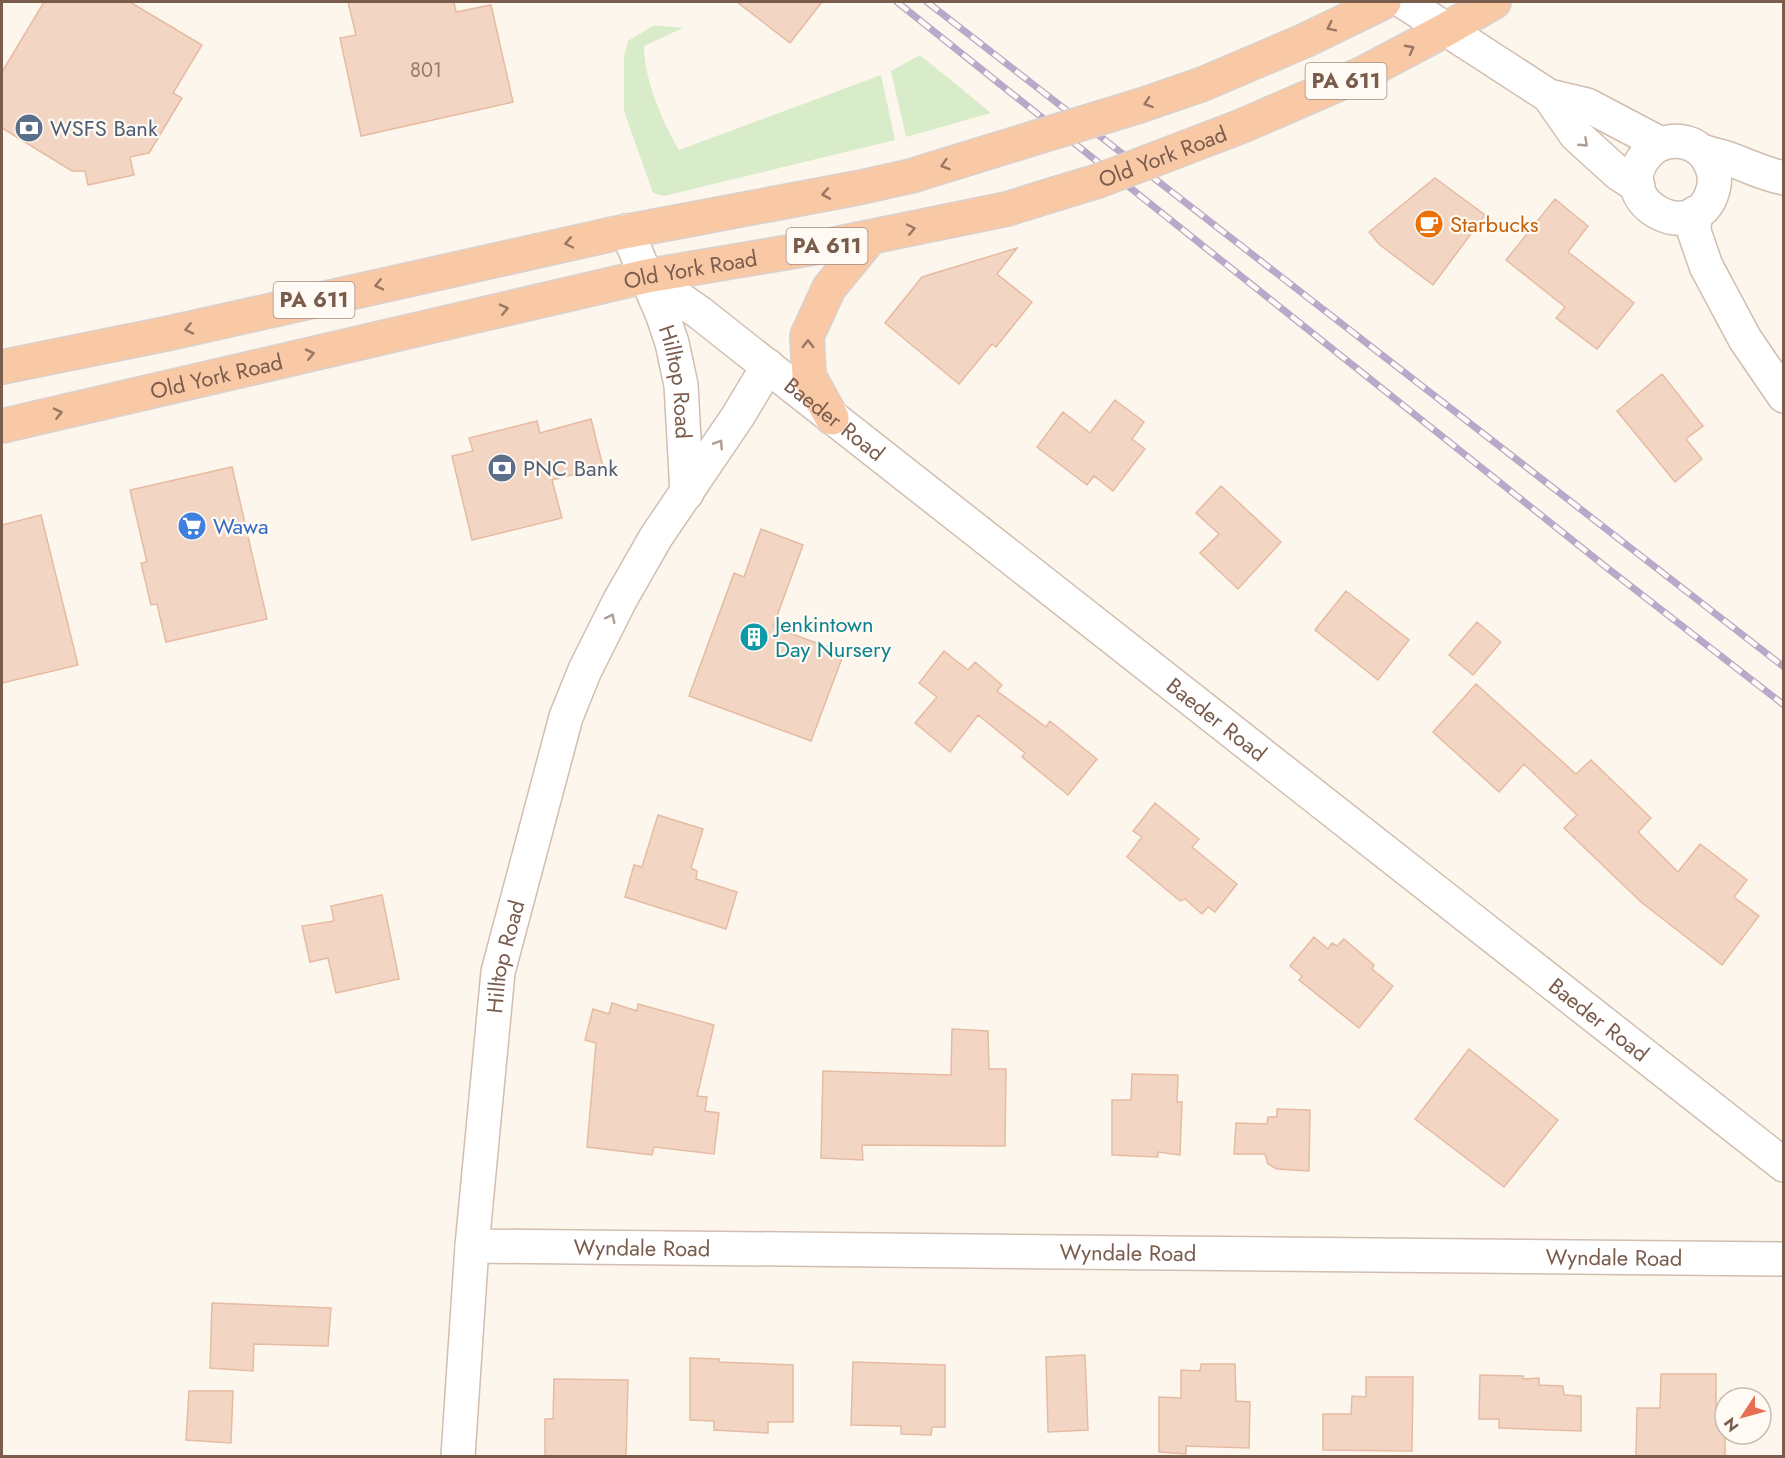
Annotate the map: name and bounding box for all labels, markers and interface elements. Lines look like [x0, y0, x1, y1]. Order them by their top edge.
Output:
one-way arrow [1326, 20, 1337, 32]
one-way arrow [1403, 45, 1414, 56]
house number: 801 [410, 56, 442, 85]
road number: PA 611 [1306, 63, 1386, 99]
one-way arrow [1143, 95, 1154, 108]
bank icon: WSFS Bank [13, 112, 45, 144]
place label: WSFS Bank [50, 112, 158, 144]
street label: Old York Road [1094, 117, 1231, 195]
one-way arrow [1576, 135, 1587, 146]
one-way arrow [940, 158, 951, 170]
one-way arrow [821, 187, 831, 200]
cafe icon: Starbucks [1413, 208, 1445, 240]
place label: Starbucks [1450, 208, 1539, 240]
one-way arrow [906, 223, 916, 236]
road number: PA 611 [786, 228, 868, 264]
one-way arrow [565, 236, 575, 249]
street label: Old York Road [620, 242, 759, 297]
one-way arrow [374, 278, 384, 291]
road number: PA 611 [274, 282, 354, 318]
one-way arrow [499, 303, 509, 316]
street label: Hilltop Road [651, 320, 700, 440]
one-way arrow [184, 322, 194, 335]
one-way arrow [802, 339, 814, 348]
street label: Old York Road [147, 345, 286, 407]
one-way arrow [305, 349, 315, 362]
street label: Baeder Road [778, 369, 892, 469]
one-way arrow [53, 407, 63, 420]
one-way arrow [712, 440, 723, 451]
bank icon: PNC Bank [486, 452, 518, 484]
place label: PNC Bank [523, 452, 618, 484]
supermarket icon: Wawa [176, 510, 208, 542]
place label: Wawa [213, 510, 269, 542]
place label: Jenkintown Day Nursery [772, 608, 891, 665]
one-way arrow [604, 613, 616, 624]
building icon: Jenkintown Day Nursery [738, 621, 770, 653]
street label: Baeder Road [1160, 670, 1274, 769]
street label: Hilltop Road [478, 896, 533, 1015]
street label: Baeder Road [1542, 970, 1656, 1069]
street label: Wyndale Road [574, 1231, 710, 1264]
street label: Wyndale Road [1059, 1236, 1196, 1269]
street label: Wyndale Road [1545, 1241, 1682, 1274]
north arrow [1713, 1386, 1773, 1446]
text: N [1718, 1413, 1744, 1436]

